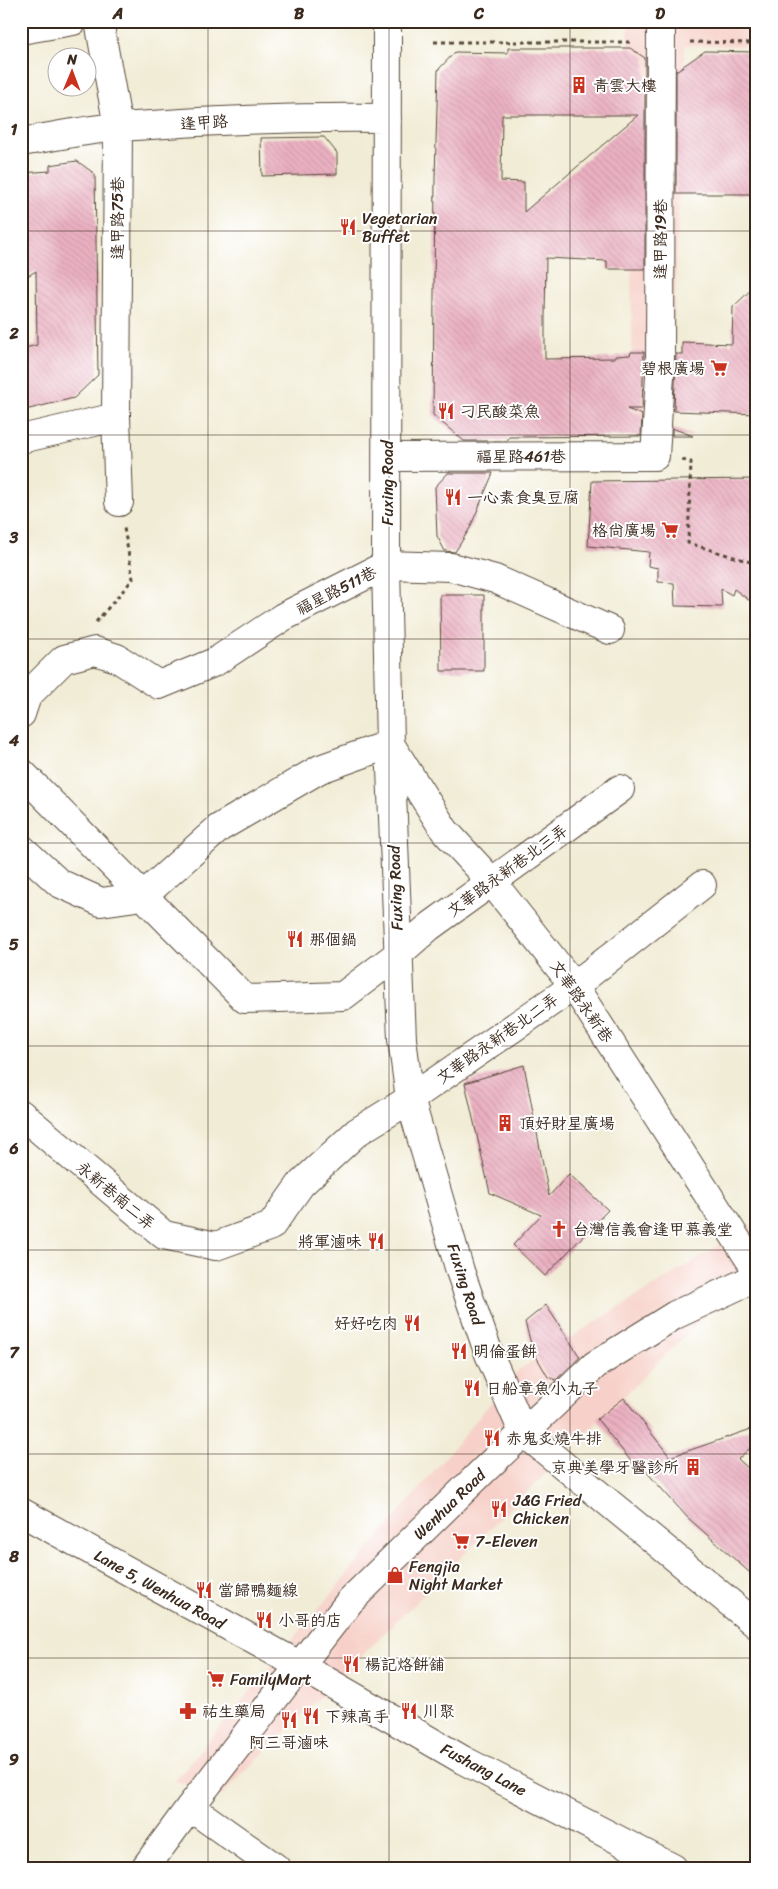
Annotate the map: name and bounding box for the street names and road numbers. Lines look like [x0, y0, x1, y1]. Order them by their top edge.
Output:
street label: 逢甲路 [179, 106, 229, 139]
street label: 逢甲路75巷 [103, 177, 132, 259]
street label: 逢甲路19巷 [646, 199, 675, 279]
street label: Fuxing Road [373, 439, 402, 525]
street label: 福星路461巷 [476, 442, 566, 471]
street label: 福星路511巷 [291, 558, 382, 623]
street label: 文華路永新巷北三弄 [441, 816, 574, 924]
street label: Fuxing Road [379, 844, 411, 931]
street label: 文華路永新巷 [542, 954, 621, 1049]
street label: 文華路永新巷北二弄 [430, 985, 565, 1092]
street label: 永新巷南二弄 [70, 1153, 162, 1237]
street label: Fuxing Road [439, 1239, 493, 1330]
street label: Wenhua Road [406, 1461, 494, 1547]
street label: Lane 5, Wenhua Road [89, 1541, 232, 1638]
street label: Fushang Lane [435, 1735, 532, 1804]

